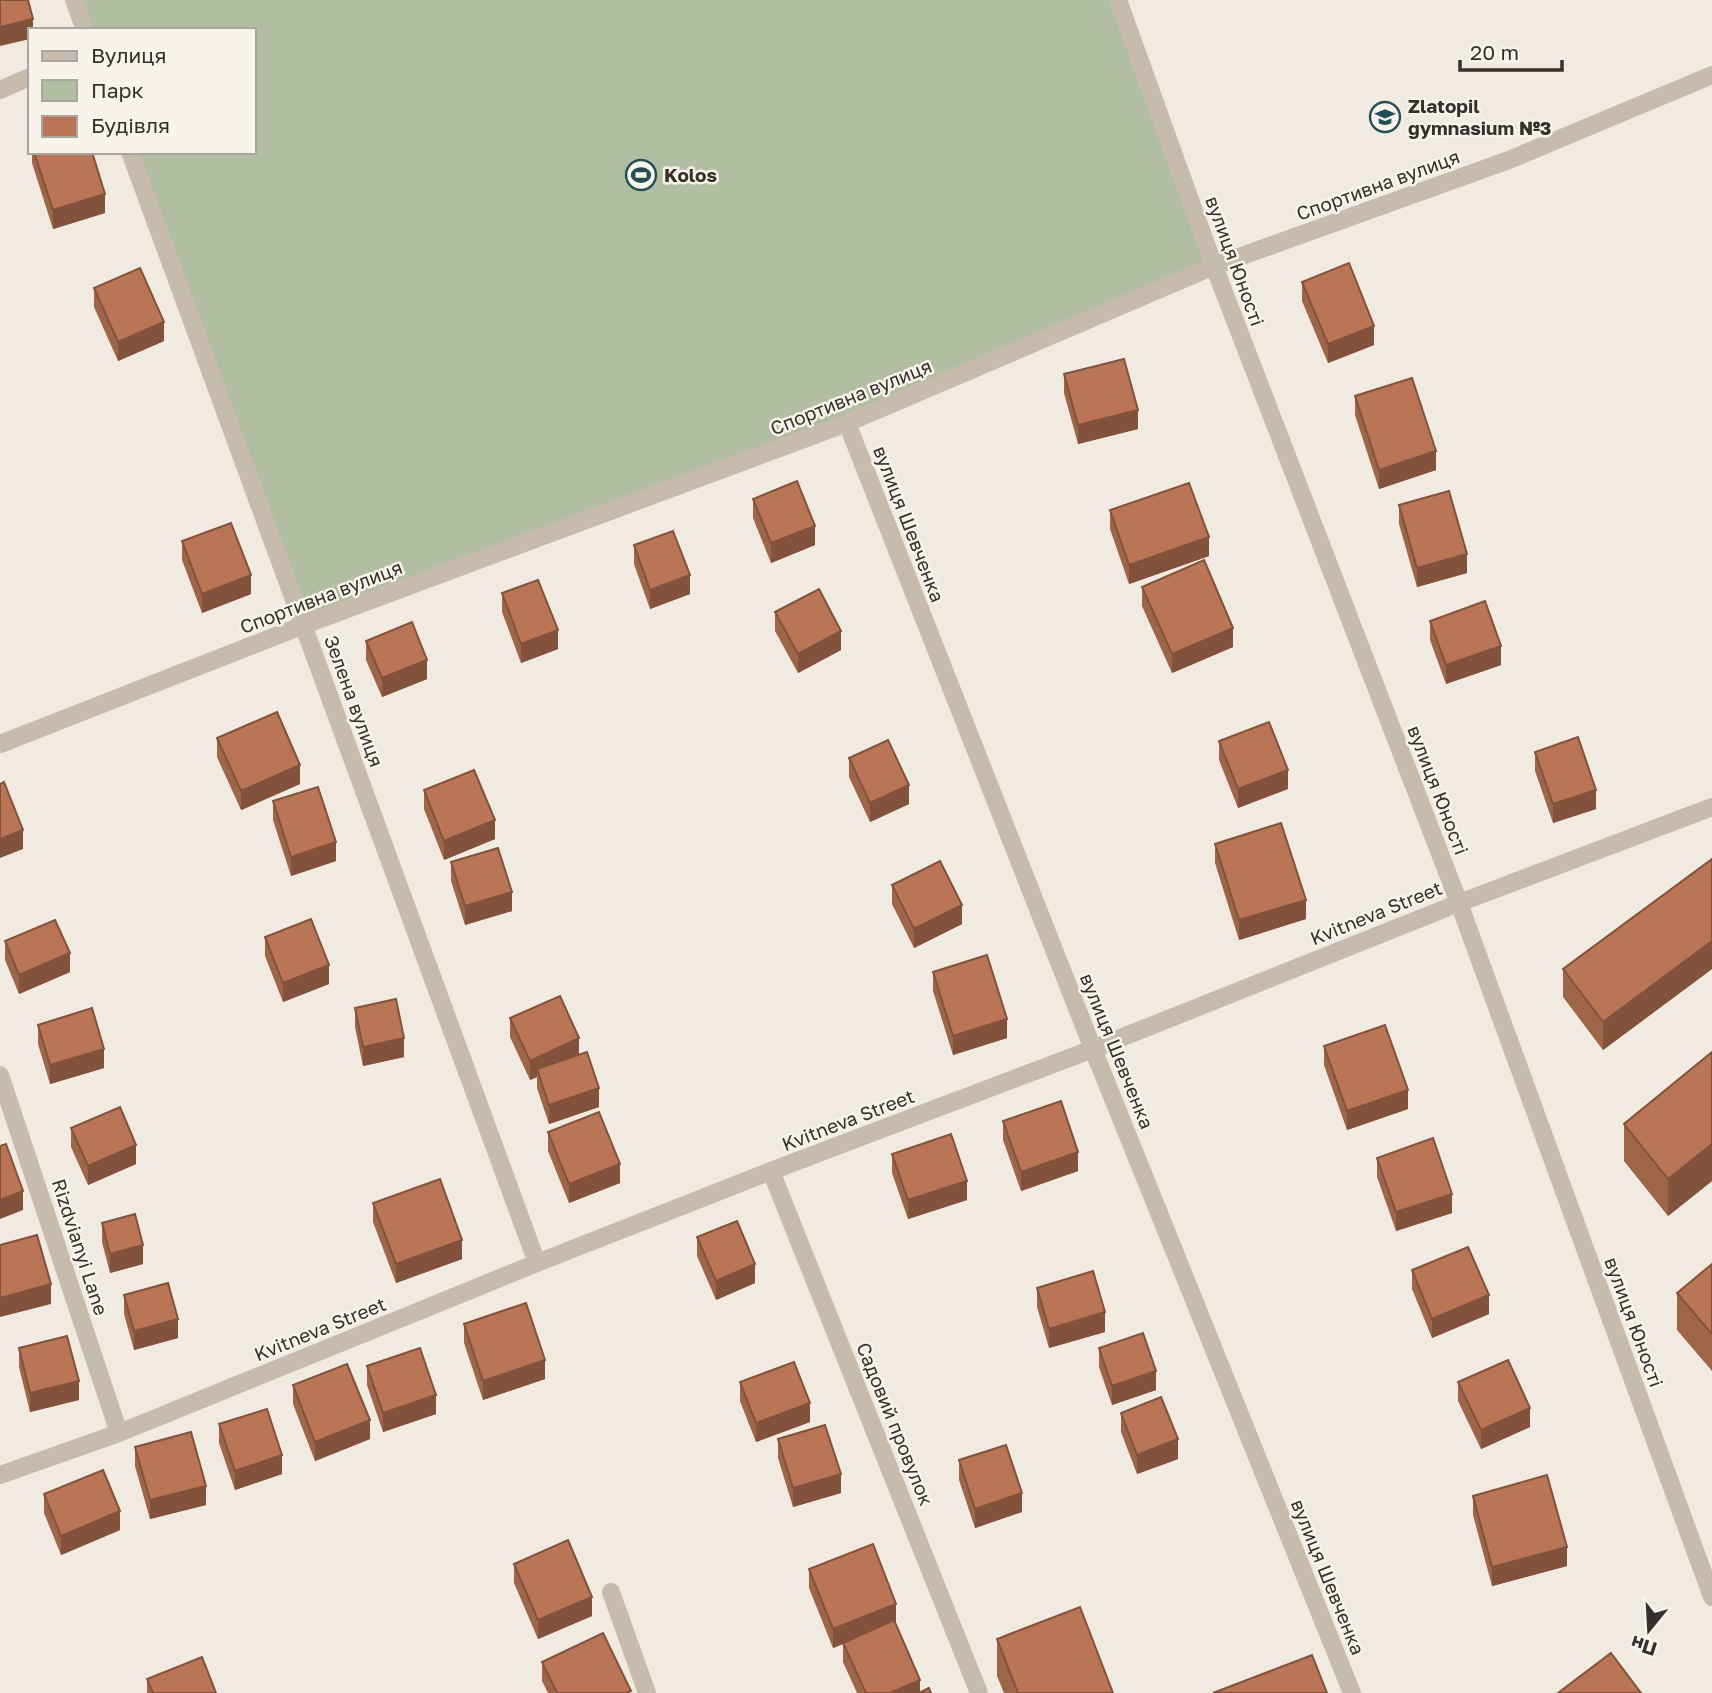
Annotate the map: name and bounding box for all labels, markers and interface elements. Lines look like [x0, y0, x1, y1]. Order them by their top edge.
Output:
legend [28, 28, 256, 154]
scale bar [1460, 28, 1562, 72]
text: 20 m [1470, 39, 1519, 65]
text: Вулиця [91, 42, 167, 68]
text: Парк [91, 77, 144, 103]
place label: Zlatopil gymnasium №3 [1408, 94, 1551, 139]
school or university icon: Zlatopil gymnasium №3 [1368, 100, 1402, 134]
text: Будівля [91, 112, 170, 138]
street label: Спортивна вулиця [1293, 144, 1463, 225]
sports icon: Kolos [624, 158, 658, 192]
place label: Kolos [664, 163, 717, 186]
street label: вулиця Юності [1201, 193, 1270, 329]
street label: Спортивна вулиця [767, 354, 935, 439]
street label: вулиця Шевченка [869, 442, 950, 605]
street label: Спортивна вулиця [236, 555, 405, 638]
street label: Зелена вулиця [320, 632, 389, 770]
street label: вулиця Юності [1403, 722, 1474, 858]
street label: Kvitneva Street [1307, 876, 1445, 949]
street label: вулиця Шевченка [1076, 970, 1159, 1132]
street label: Kvitneva Street [778, 1084, 917, 1155]
street label: Rizdvianyi Lane [48, 1176, 113, 1318]
street label: вулиця Юності [1600, 1254, 1669, 1390]
street label: Kvitneva Street [251, 1292, 389, 1365]
street label: Садовий провулок [852, 1339, 939, 1509]
street label: вулиця Шевченка [1287, 1496, 1370, 1658]
north arrow [1614, 1595, 1684, 1665]
text: Пн [1628, 1632, 1659, 1662]

